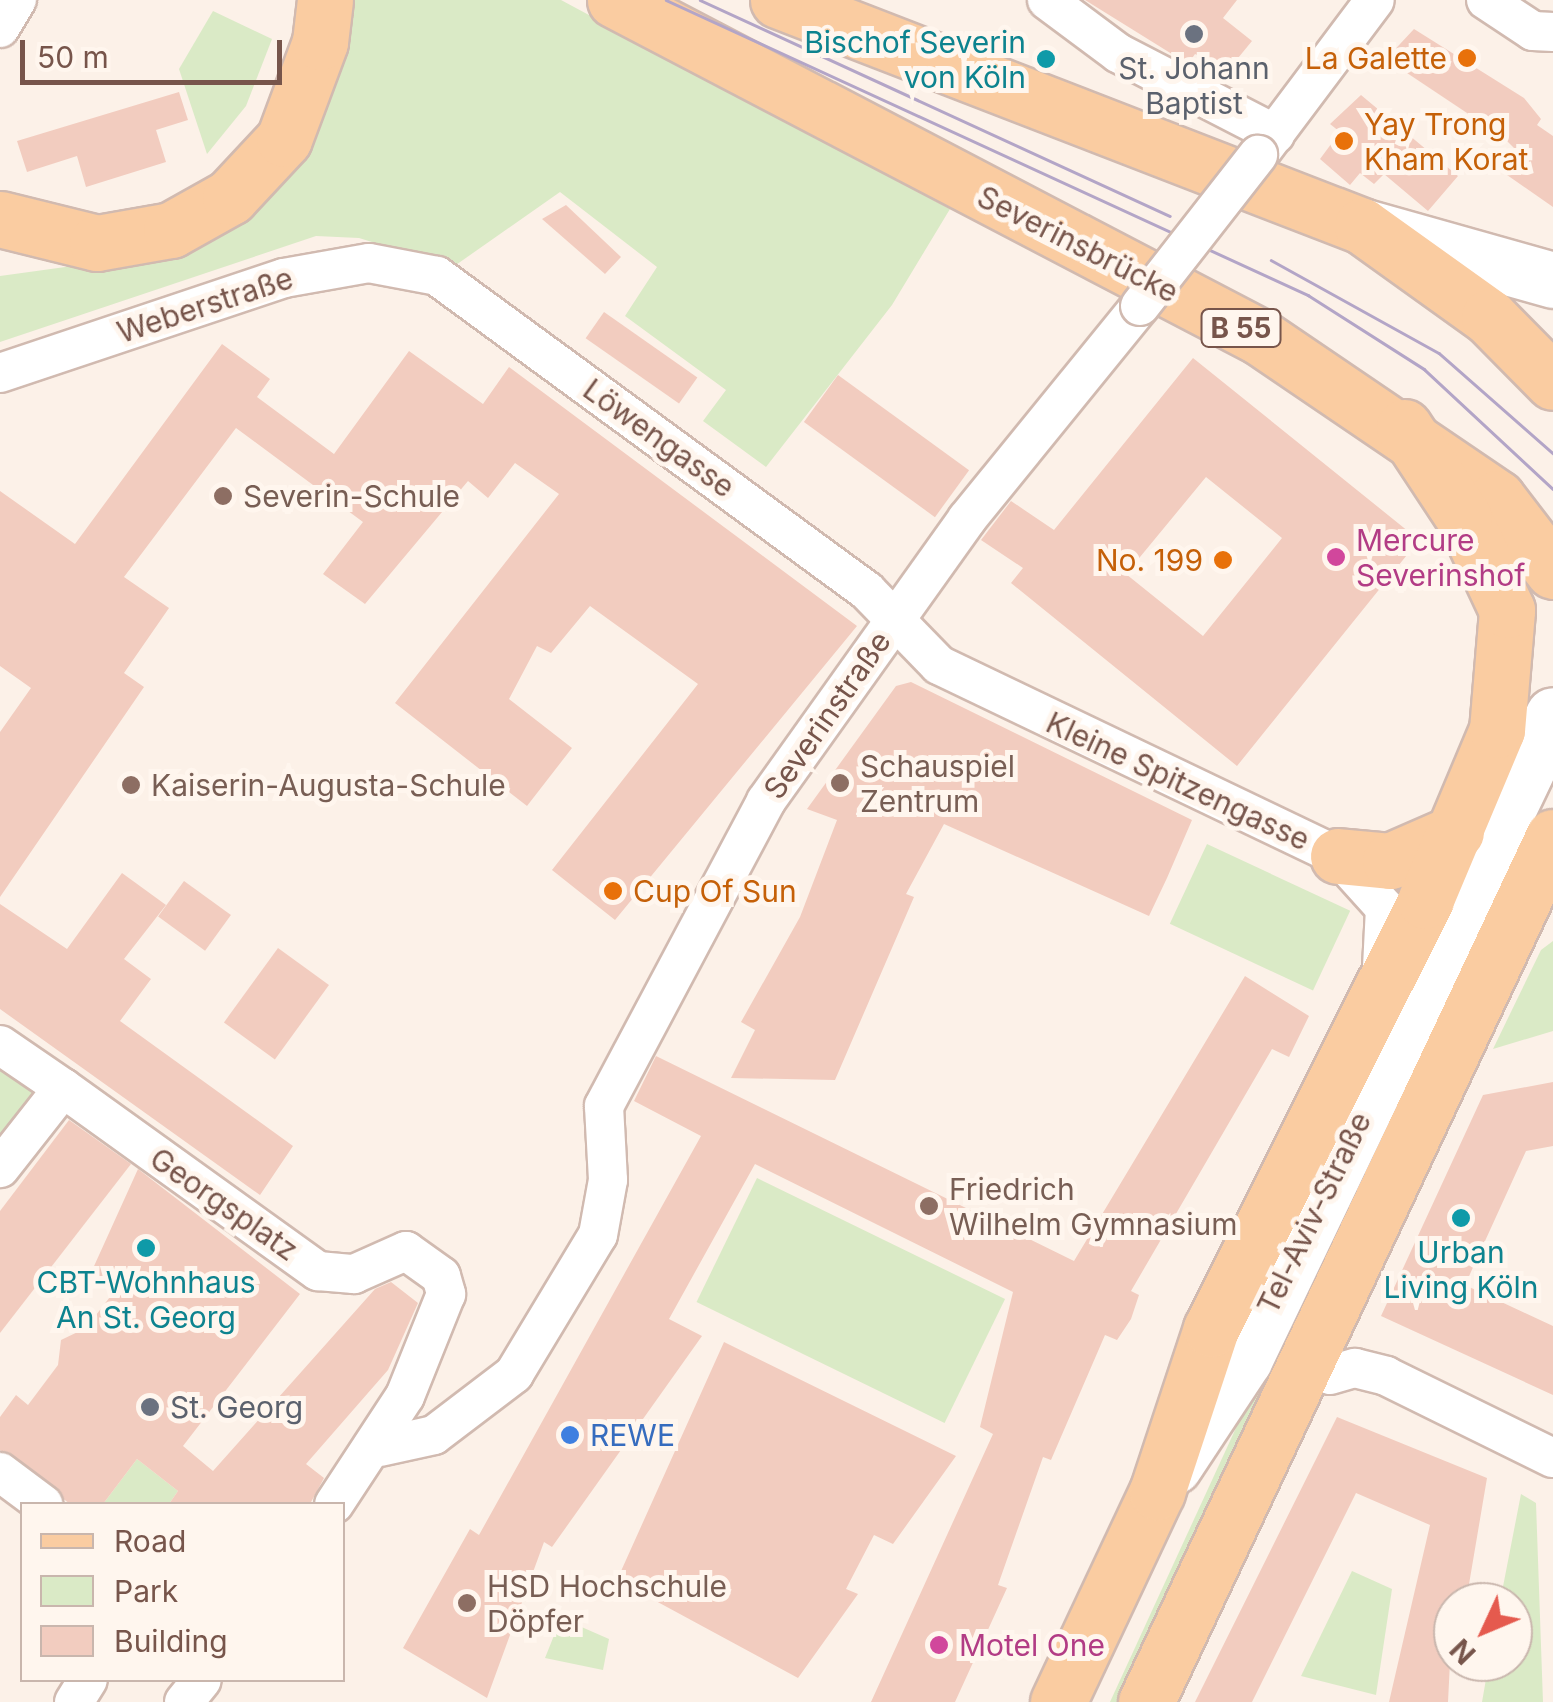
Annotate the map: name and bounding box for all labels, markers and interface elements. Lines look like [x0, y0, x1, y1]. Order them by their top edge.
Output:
scale bar [25, 20, 288, 82]
marker: St. Johann Baptist [1183, 23, 1205, 45]
place label: Bischof Severin von Köln [804, 24, 1026, 94]
text: 50 m [37, 39, 109, 75]
place label: La Galette [1305, 40, 1447, 76]
marker: La Galette [1456, 47, 1478, 69]
marker: Bischof Severin von Köln [1035, 48, 1057, 70]
place label: St. Johann Baptist [1118, 50, 1270, 120]
place label: Yay Trong Kham Korat [1364, 106, 1528, 176]
marker: Yay Trong Kham Korat [1333, 130, 1355, 152]
street label: Severinsbrücke [972, 178, 1184, 310]
street label: Weberstraße [113, 260, 297, 350]
road number: B 55 [1198, 305, 1284, 351]
street label: Löwengasse [576, 371, 742, 505]
place label: Severin-Schule [243, 478, 460, 514]
marker: Severin-Schule [212, 485, 234, 507]
place label: Mercure Severinshof [1356, 522, 1525, 592]
place label: No. 199 [1096, 542, 1203, 578]
marker: Mercure Severinshof [1325, 546, 1347, 568]
marker: No. 199 [1212, 549, 1234, 571]
street label: Severinstraße [756, 624, 898, 806]
street label: Kleine Spitzengasse [1041, 704, 1315, 858]
place label: Schauspiel Zentrum [860, 748, 1015, 818]
place label: Kaiserin-Augusta-Schule [151, 767, 506, 803]
marker: Schauspiel Zentrum [829, 772, 851, 794]
marker: Kaiserin-Augusta-Schule [120, 774, 142, 796]
place label: Cup Of Sun [633, 873, 797, 909]
marker: Cup Of Sun [602, 880, 624, 902]
street label: Tel-Aviv-Straße [1250, 1106, 1378, 1320]
street label: Georgsplatz [143, 1140, 305, 1268]
place label: Friedrich Wilhelm Gymnasium [949, 1171, 1238, 1242]
marker: Friedrich Wilhelm Gymnasium [918, 1195, 940, 1217]
marker: Urban Living Köln [1450, 1207, 1472, 1229]
place label: Urban Living Köln [1384, 1234, 1538, 1304]
marker: CBT-Wohnhaus An St. Georg [135, 1237, 157, 1259]
place label: CBT-Wohnhaus An St. Georg [37, 1264, 255, 1334]
place label: St. Georg [170, 1389, 303, 1425]
marker: St. Georg [139, 1396, 161, 1418]
place label: REWE [590, 1417, 675, 1453]
marker: REWE [559, 1424, 581, 1446]
legend [20, 1502, 345, 1682]
text: Road [114, 1523, 186, 1559]
place label: HSD Hochschule Döpfer [487, 1568, 727, 1638]
text: Park [114, 1573, 178, 1609]
north arrow [1433, 1582, 1533, 1682]
marker: HSD Hochschule Döpfer [456, 1592, 478, 1614]
text: Building [114, 1623, 228, 1659]
place label: Motel One [959, 1627, 1105, 1663]
text: N [1443, 1632, 1483, 1671]
marker: Motel One [928, 1634, 950, 1656]

